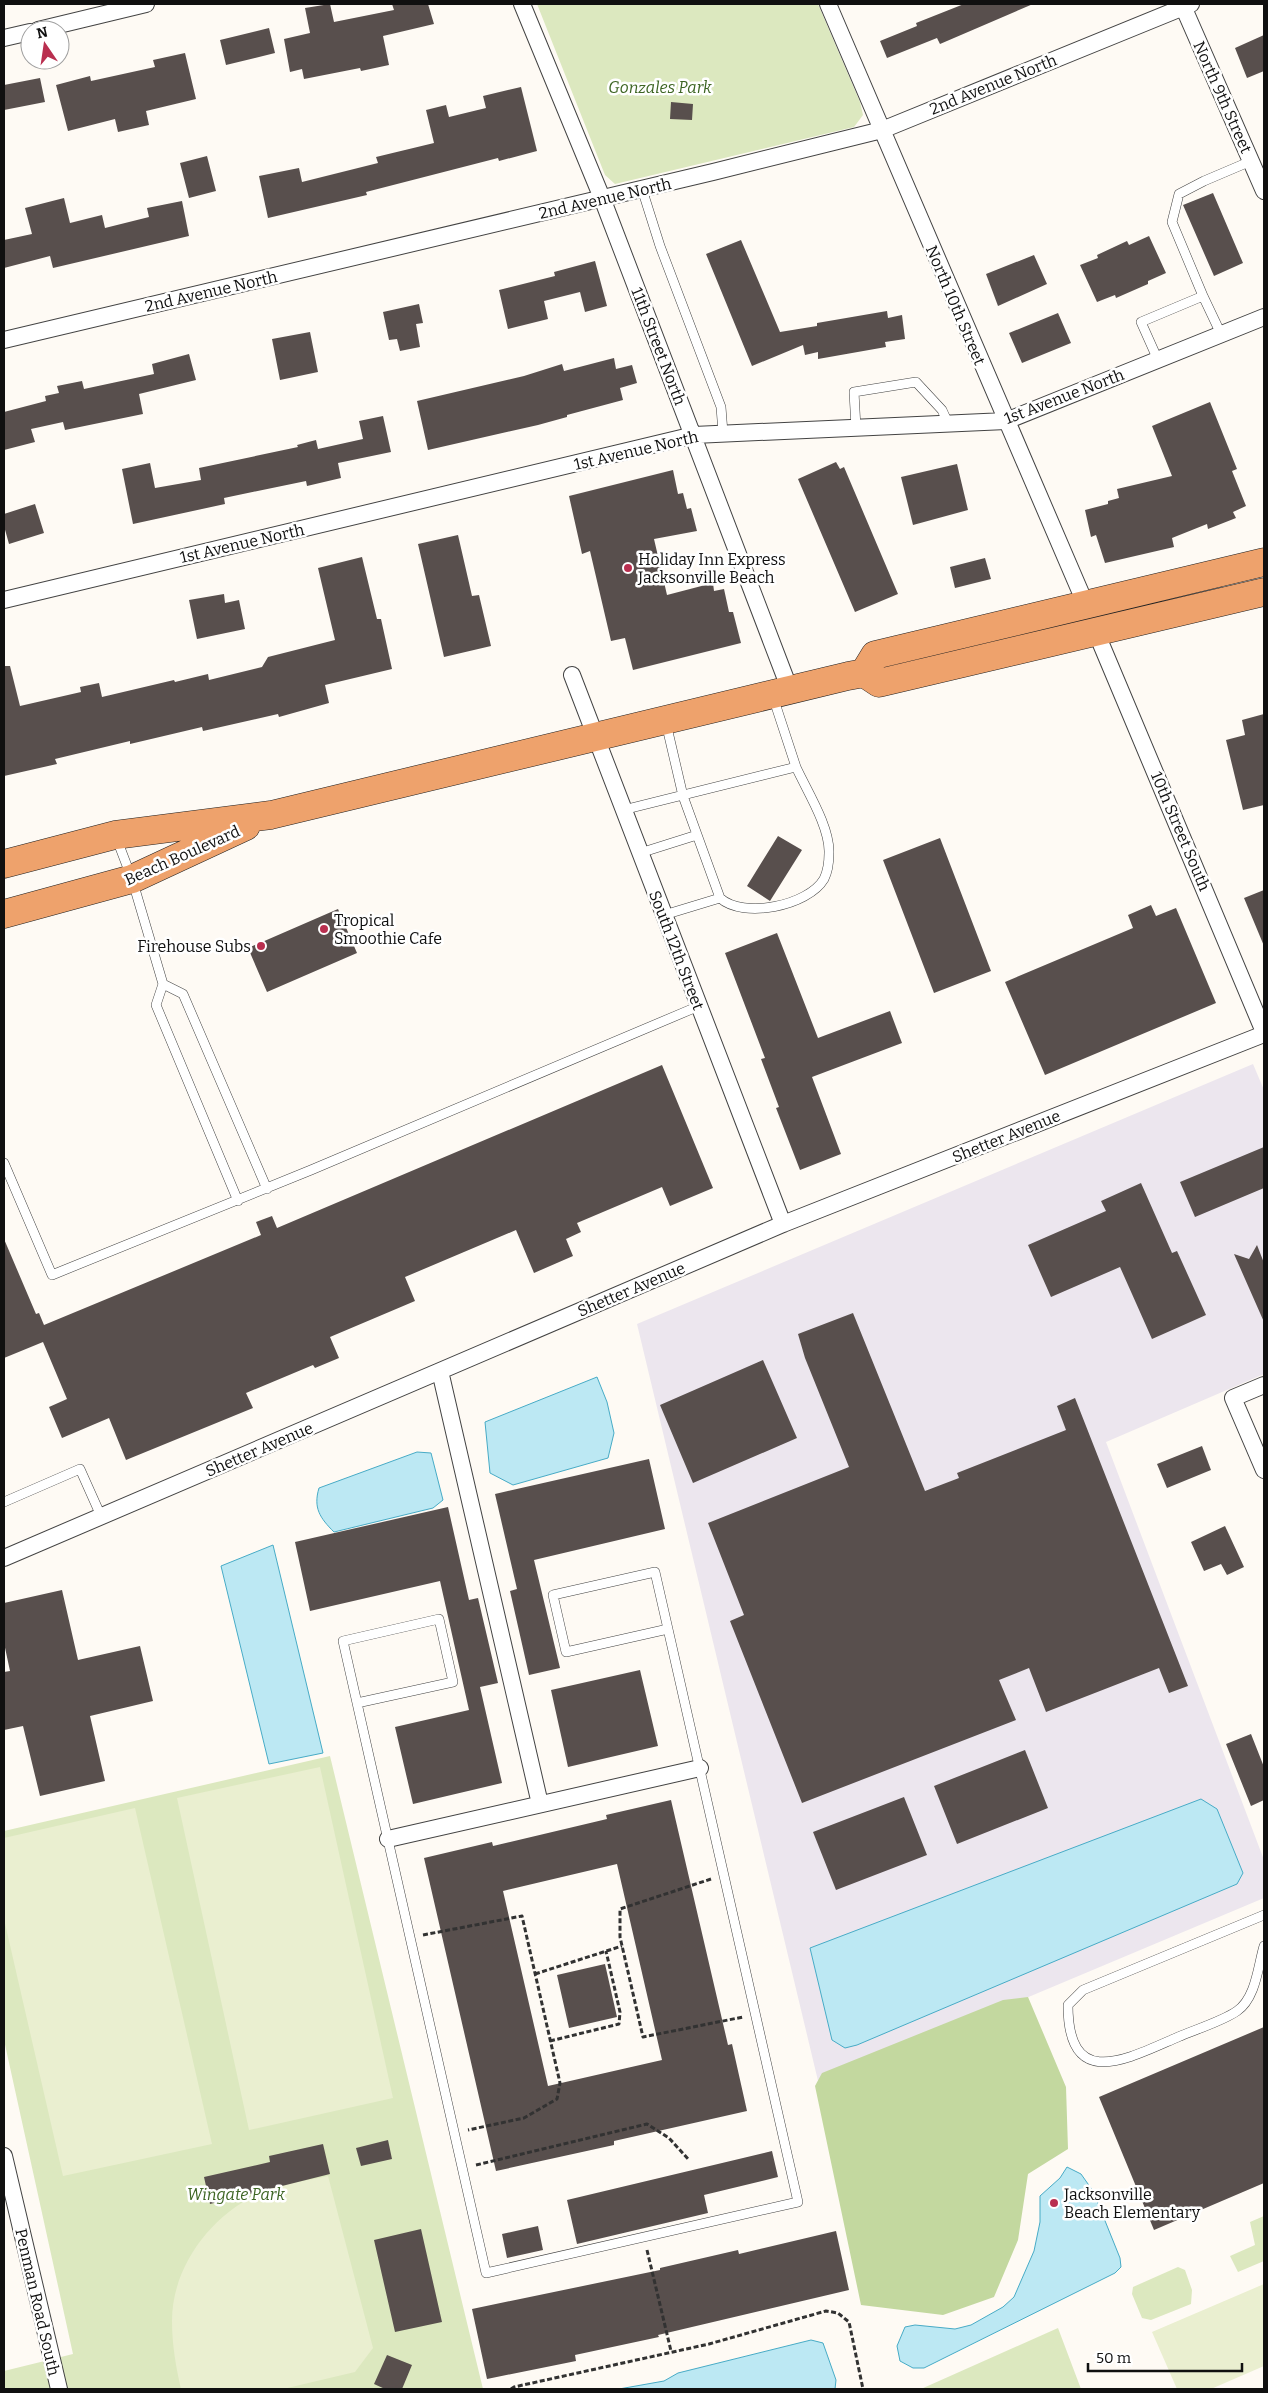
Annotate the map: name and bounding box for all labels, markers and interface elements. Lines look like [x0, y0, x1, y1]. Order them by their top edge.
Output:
north arrow [20, 20, 70, 70]
text: N [35, 23, 50, 42]
street label: North 9th Street [1189, 38, 1256, 156]
street label: 2nd Avenue North [927, 50, 1059, 119]
park label: Gonzales Park [608, 78, 712, 97]
street label: 2nd Avenue North [537, 174, 673, 223]
street label: North 10th Street [922, 242, 989, 368]
street label: 2nd Avenue North [143, 267, 279, 316]
street label: 11th Street North [627, 285, 690, 408]
street label: 1st Avenue North [1002, 365, 1127, 428]
street label: 1st Avenue North [572, 427, 700, 474]
street label: 1st Avenue North [178, 520, 306, 567]
place label: Holiday Inn Express Jacksonville Beach [637, 550, 786, 587]
marker: Holiday Inn Express Jacksonville Beach [622, 562, 634, 574]
street label: 10th Street South [1147, 769, 1214, 894]
street label: Beach Boulevard [122, 821, 243, 889]
street label: South 12th Street [645, 888, 708, 1013]
place label: Tropical Smoothie Cafe [334, 911, 442, 948]
marker: Tropical Smoothie Cafe [318, 923, 330, 935]
place label: Firehouse Subs [137, 937, 251, 956]
marker: Firehouse Subs [255, 940, 267, 952]
street label: Shetter Avenue [949, 1106, 1063, 1167]
street label: Shetter Avenue [575, 1258, 688, 1321]
street label: Shetter Avenue [203, 1418, 316, 1481]
park label: Wingate Park [187, 2185, 285, 2204]
place label: Jacksonville Beach Elementary [1063, 2185, 1201, 2222]
marker: Jacksonville Beach Elementary [1048, 2197, 1060, 2209]
street label: Penman Road South [11, 2227, 64, 2378]
scale bar [1088, 2340, 1242, 2372]
text: 50 m [1096, 2349, 1132, 2367]

